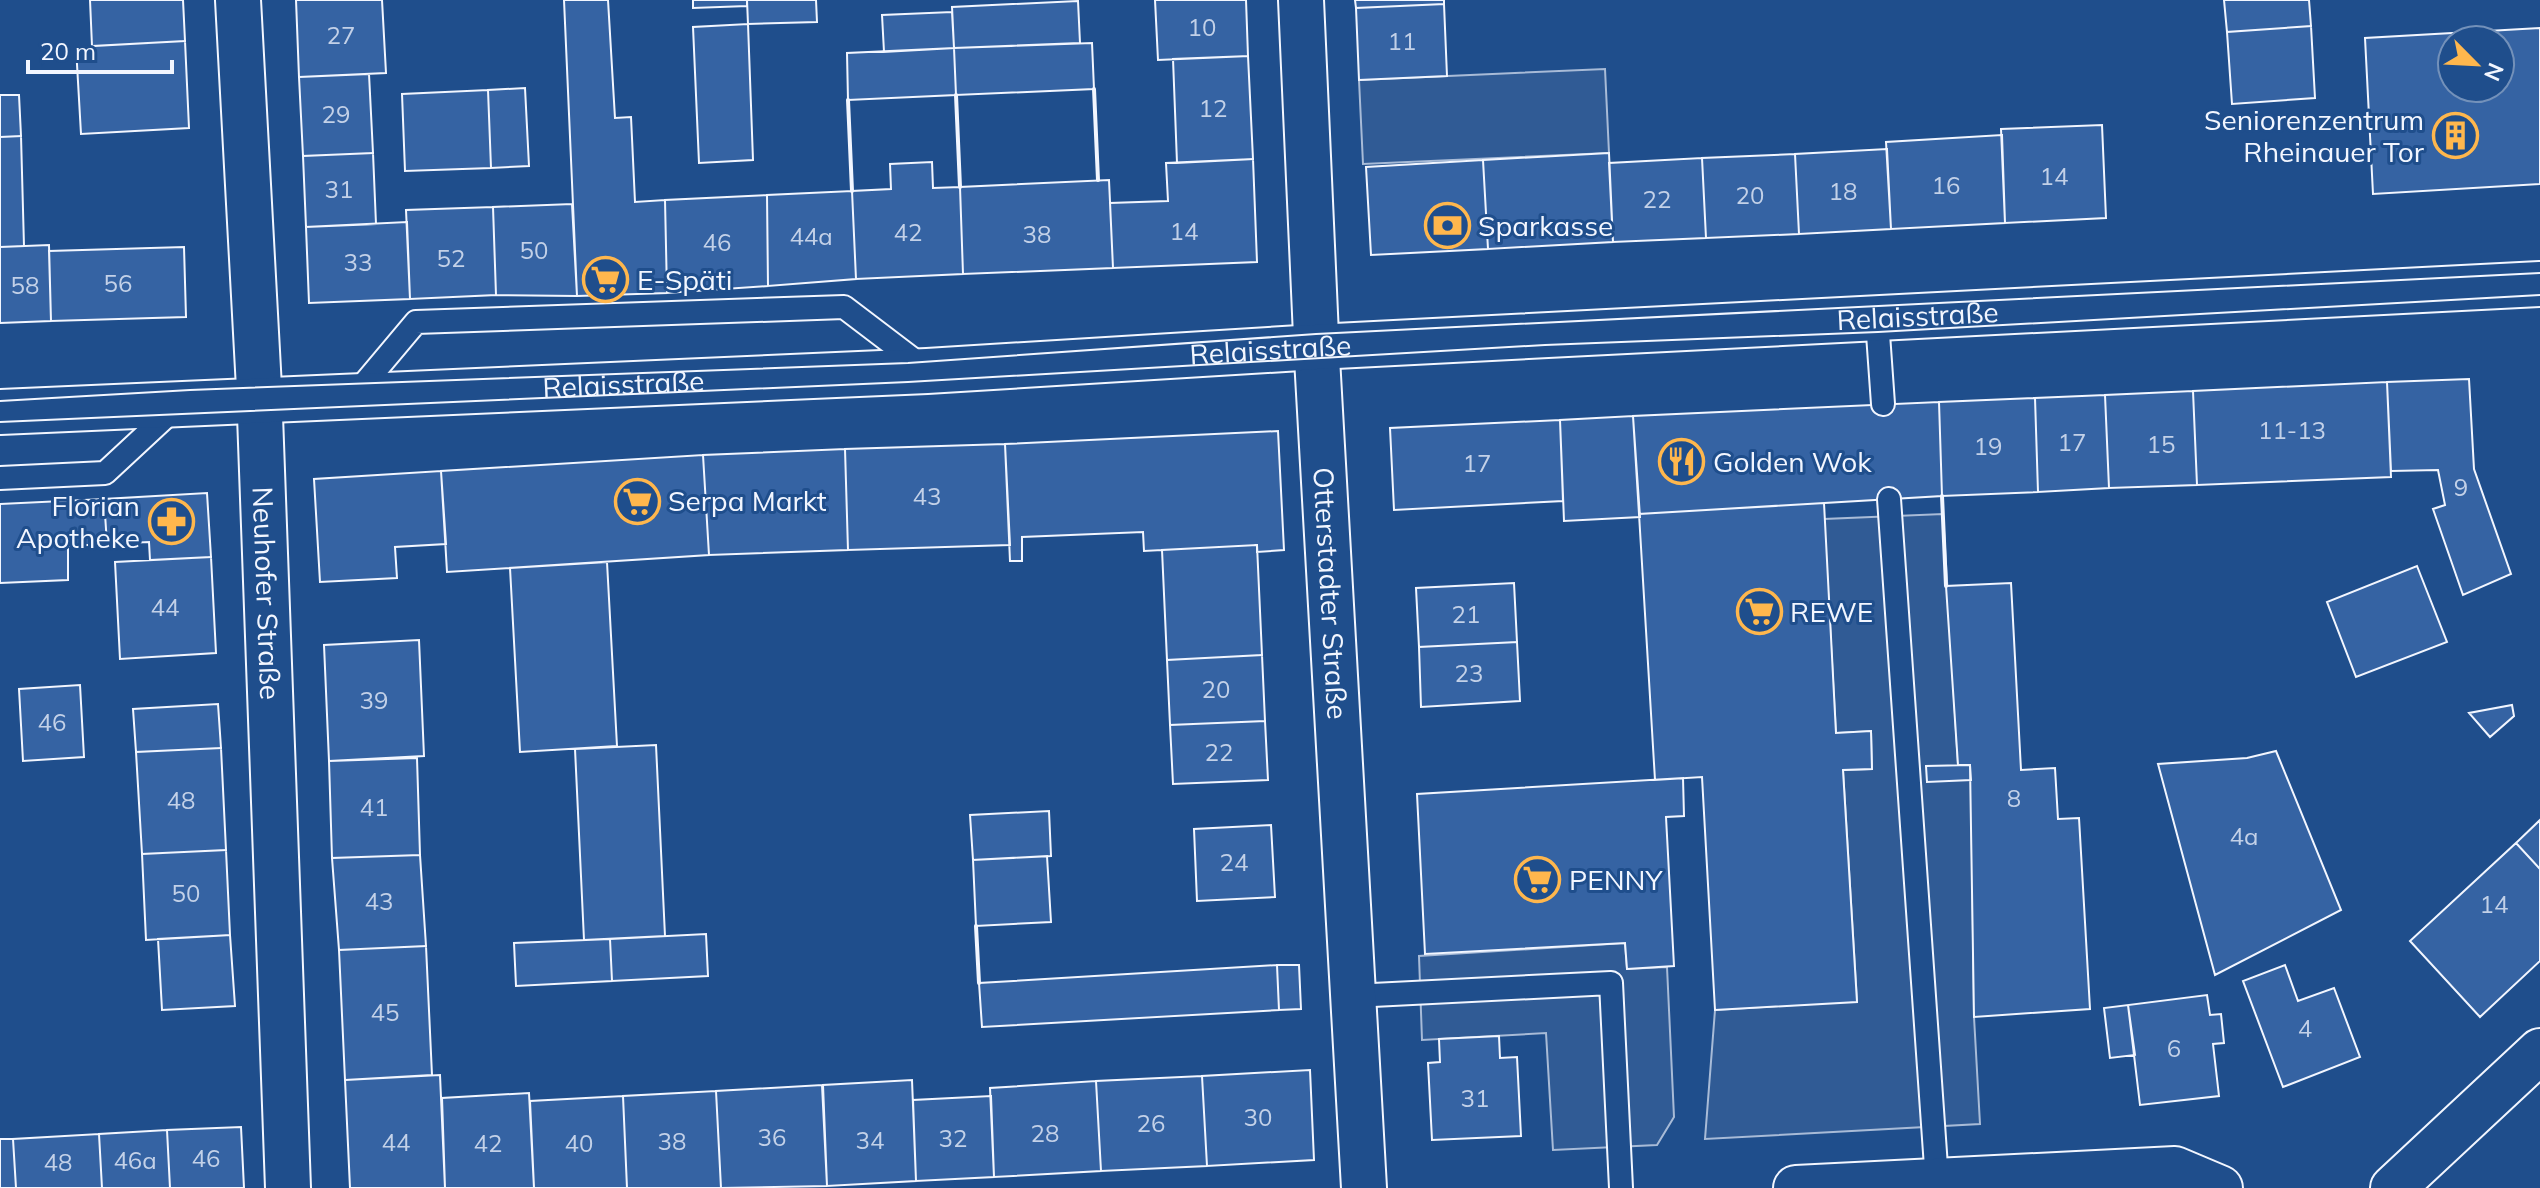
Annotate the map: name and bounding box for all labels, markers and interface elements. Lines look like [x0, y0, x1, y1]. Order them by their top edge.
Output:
house number: 10 [1188, 12, 1216, 42]
house number: 27 [327, 20, 355, 50]
scale bar [28, 24, 172, 74]
north arrow [2436, 24, 2516, 104]
house number: 11 [1388, 26, 1416, 56]
text: 20 m [40, 36, 96, 66]
text: N [2478, 59, 2510, 85]
house number: 12 [1199, 93, 1227, 123]
house number: 29 [322, 99, 350, 129]
place label: Seniorenzentrum Rheinauer Tor [2204, 102, 2425, 169]
building icon: Seniorenzentrum Rheinauer Tor [2431, 112, 2479, 160]
house number: 14 [2040, 161, 2068, 191]
house number: 16 [1932, 170, 1960, 200]
house number: 31 [325, 174, 353, 204]
house number: 18 [1829, 176, 1857, 206]
house number: 20 [1736, 180, 1764, 210]
house number: 22 [1643, 184, 1671, 214]
bank icon: Sparkasse [1423, 202, 1471, 250]
place label: Sparkasse [1478, 208, 1613, 243]
house number: 14 [1170, 216, 1198, 246]
house number: 42 [894, 217, 922, 247]
house number: 38 [1023, 219, 1051, 249]
house number: 44a [789, 221, 833, 251]
house number: 46 [703, 227, 731, 257]
house number: 50 [520, 235, 548, 265]
house number: 52 [437, 243, 465, 273]
house number: 33 [344, 247, 372, 277]
supermarket icon: E-Späti [582, 256, 630, 304]
place label: E-Späti [637, 262, 732, 297]
house number: 56 [104, 268, 132, 298]
house number: 58 [11, 270, 39, 300]
street label: Relaisstraße [1836, 294, 1999, 337]
street label: Relaisstraße [1189, 327, 1352, 372]
street label: Relaisstraße [542, 363, 705, 405]
house number: 11-13 [2258, 415, 2326, 445]
house number: 17 [2058, 427, 2086, 457]
house number: 15 [2147, 429, 2175, 459]
house number: 19 [1974, 431, 2002, 461]
restaurant icon: Golden Wok [1658, 438, 1706, 486]
place label: Golden Wok [1713, 444, 1872, 479]
house number: 17 [1463, 448, 1491, 478]
street label: Otterstadter Straße [1306, 466, 1355, 720]
house number: 9 [2454, 472, 2468, 502]
supermarket icon: Serpa Markt [613, 477, 661, 525]
house number: 43 [913, 481, 941, 511]
place label: Serpa Markt [668, 483, 827, 518]
street label: Neuhofer Straße [246, 486, 288, 701]
place label: Florian Apotheke [16, 488, 140, 555]
pharmacy icon: Florian Apotheke [147, 498, 195, 546]
supermarket icon: REWE [1735, 588, 1783, 636]
house number: 44 [151, 592, 179, 622]
place label: REWE [1790, 594, 1873, 629]
house number: 21 [1452, 599, 1480, 629]
house number: 23 [1455, 658, 1483, 688]
house number: 20 [1202, 674, 1230, 704]
house number: 39 [360, 685, 388, 715]
house number: 46 [38, 707, 66, 737]
house number: 22 [1205, 737, 1233, 767]
house number: 8 [2007, 783, 2021, 813]
house number: 48 [167, 785, 195, 815]
house number: 41 [360, 792, 388, 822]
house number: 4a [2230, 821, 2258, 851]
house number: 24 [1220, 847, 1248, 877]
supermarket icon: PENNY [1514, 856, 1562, 904]
place label: PENNY [1569, 862, 1664, 897]
house number: 50 [172, 878, 200, 908]
house number: 43 [365, 886, 393, 916]
house number: 14 [2480, 889, 2508, 919]
house number: 45 [371, 997, 399, 1027]
house number: 4 [2298, 1013, 2312, 1043]
house number: 6 [2167, 1033, 2181, 1063]
house number: 31 [1461, 1083, 1489, 1113]
house number: 30 [1244, 1102, 1272, 1132]
house number: 26 [1137, 1108, 1165, 1138]
house number: 28 [1031, 1118, 1059, 1148]
house number: 36 [758, 1122, 786, 1152]
house number: 32 [939, 1123, 967, 1153]
house number: 34 [856, 1125, 884, 1155]
house number: 38 [658, 1126, 686, 1156]
house number: 44 [382, 1127, 410, 1157]
house number: 42 [474, 1128, 502, 1158]
house number: 40 [565, 1128, 593, 1158]
house number: 46 [192, 1143, 220, 1173]
house number: 46a [113, 1145, 157, 1175]
house number: 48 [44, 1147, 72, 1177]

